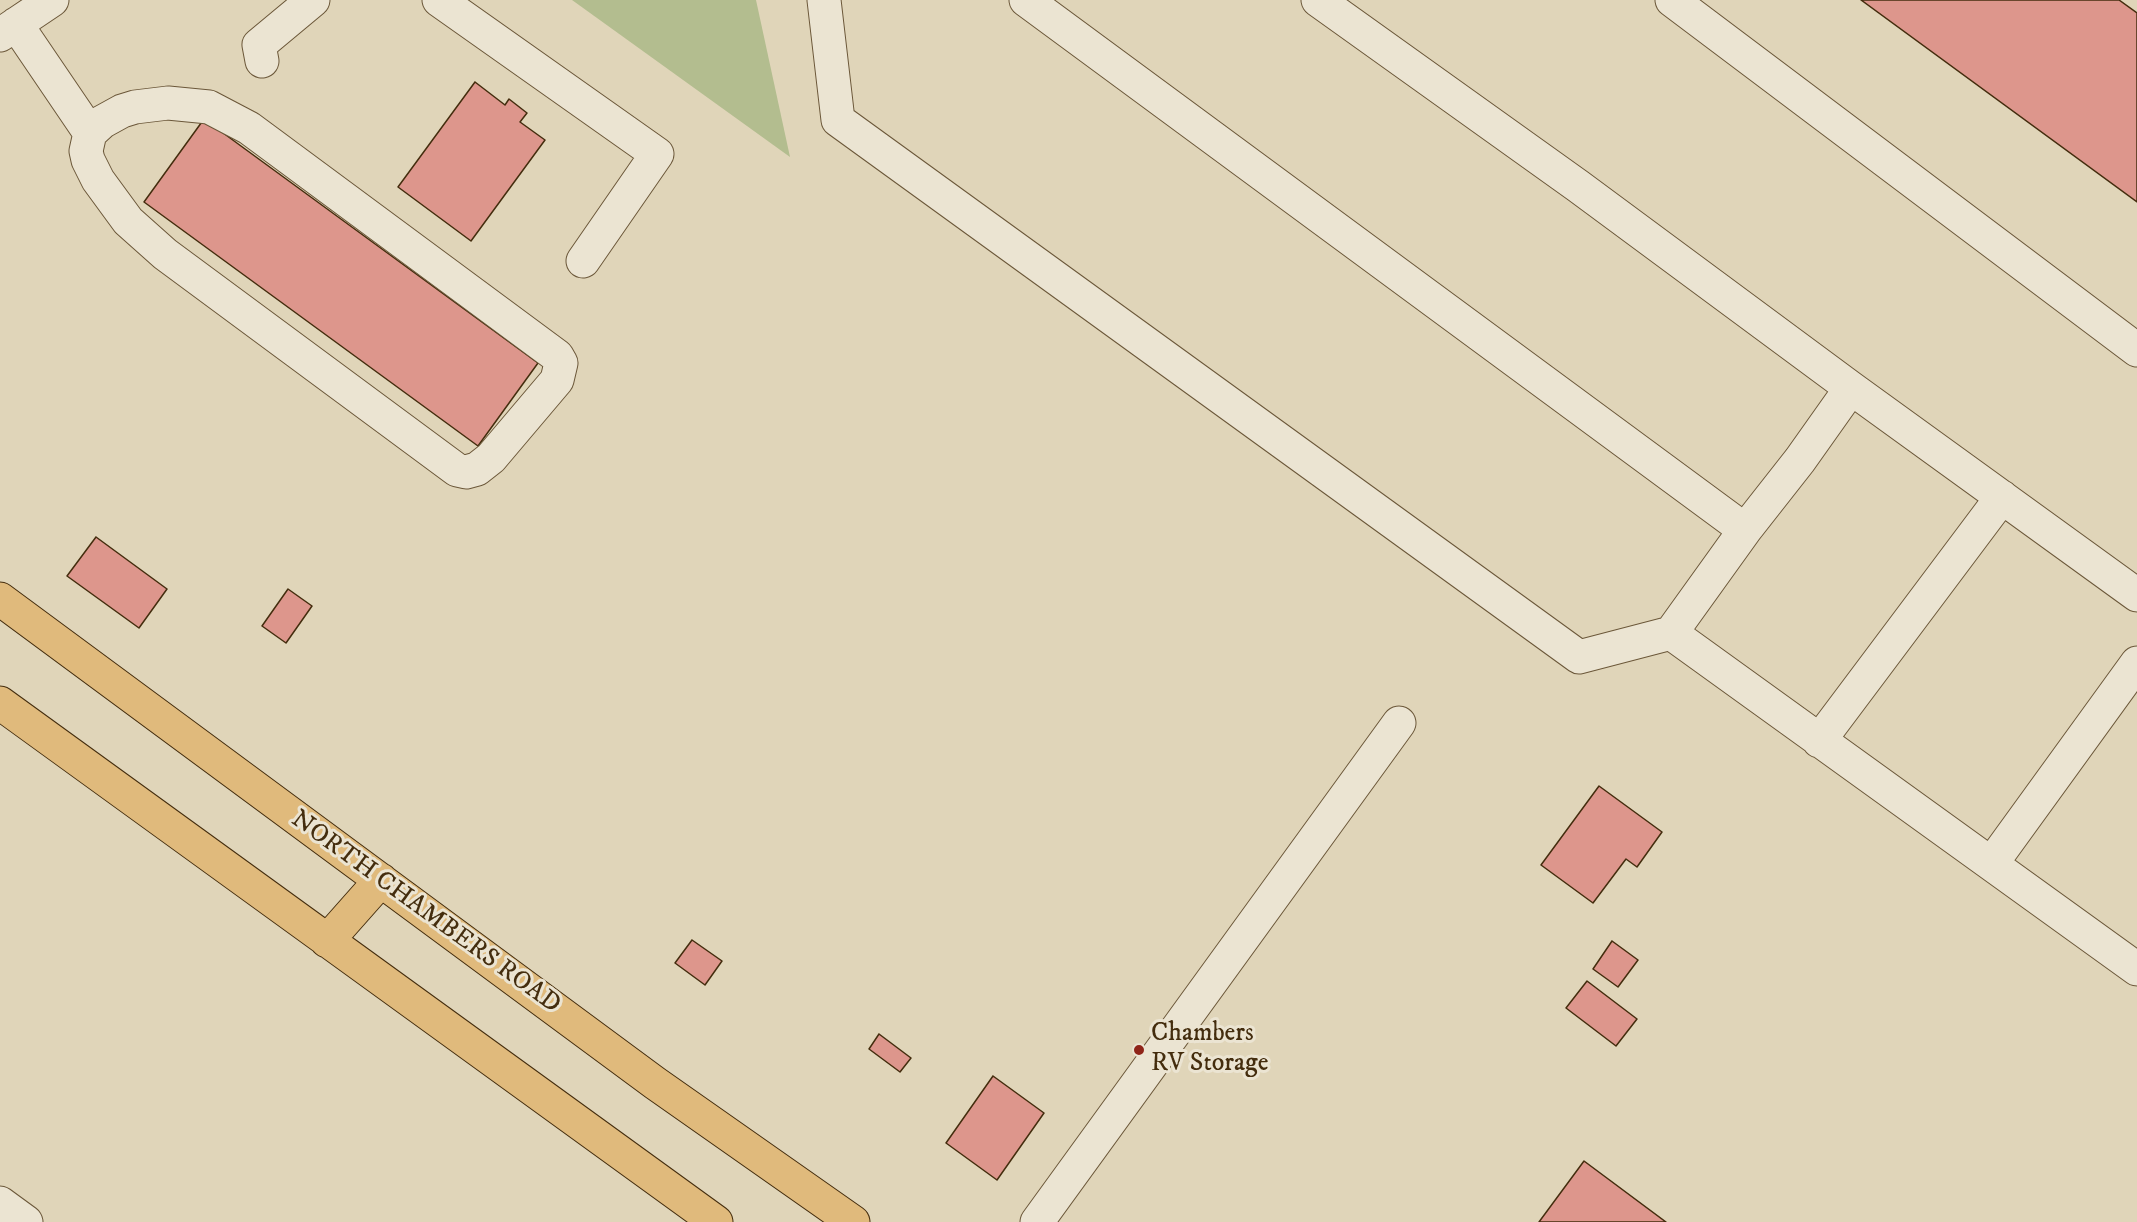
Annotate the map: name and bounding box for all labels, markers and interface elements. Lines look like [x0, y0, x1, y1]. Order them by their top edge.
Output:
street label: NORTH CHAMBERS ROAD [284, 805, 566, 1021]
place label: Chambers RV Storage [1151, 1019, 1268, 1080]
marker: Chambers RV Storage [1132, 1043, 1146, 1057]

